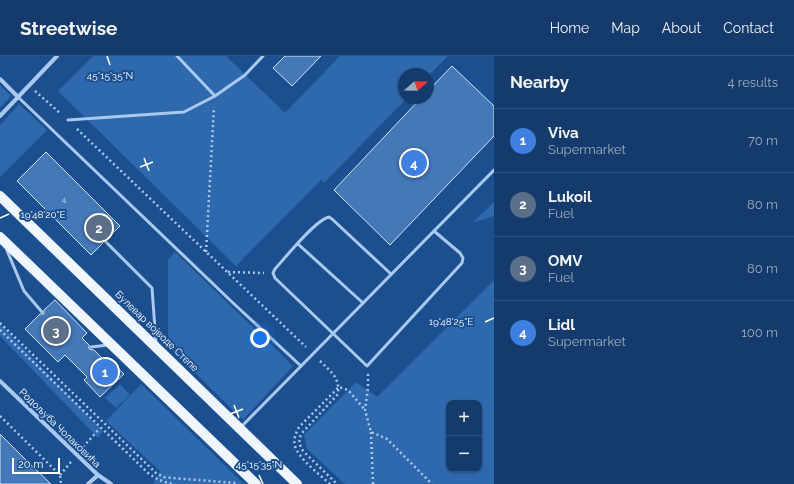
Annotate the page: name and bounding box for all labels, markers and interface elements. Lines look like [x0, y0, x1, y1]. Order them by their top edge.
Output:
text: Streetwise [20, 17, 117, 39]
text: Home [550, 20, 589, 36]
text: Map [611, 20, 640, 36]
text: About [662, 20, 701, 36]
text: Contact [723, 20, 774, 36]
north arrow [398, 68, 434, 104]
text: 45°15'35"N [87, 70, 133, 81]
text: Nearby [510, 72, 569, 92]
text: 4 results [727, 75, 778, 90]
text: Viva [548, 124, 579, 142]
text: 1 [520, 133, 526, 148]
text: 70 m [748, 133, 778, 148]
text: Supermarket [548, 142, 626, 157]
pin: 4 [401, 148, 427, 178]
text: Lukoil [548, 188, 592, 206]
house number: 4 [62, 194, 67, 204]
text: 2 [519, 197, 527, 212]
text: 80 m [747, 197, 778, 212]
text: Fuel [548, 206, 574, 221]
text: 19°48'20"E [20, 209, 66, 220]
pin: 2 [86, 213, 112, 243]
text: OMV [548, 252, 582, 270]
text: 3 [519, 261, 527, 276]
text: 80 m [747, 261, 778, 276]
text: Fuel [548, 270, 574, 285]
street label: Булевар војводе Степе [113, 288, 201, 374]
pin: 3 [43, 316, 69, 346]
text: 19°48'25"E [429, 316, 473, 327]
text: Lidl [548, 316, 575, 334]
text: 4 [519, 325, 527, 340]
text: 100 m [741, 325, 778, 340]
your location [250, 328, 270, 348]
text: Supermarket [548, 334, 626, 349]
pin: 1 [92, 357, 118, 387]
street label: Родољуба Чолаковића [17, 386, 103, 470]
map controls [446, 400, 482, 472]
button: + [446, 400, 482, 436]
button: − [446, 436, 482, 472]
scale bar [12, 456, 60, 475]
text: 20 m [18, 458, 43, 471]
text: 45°15'35"N [236, 459, 282, 470]

